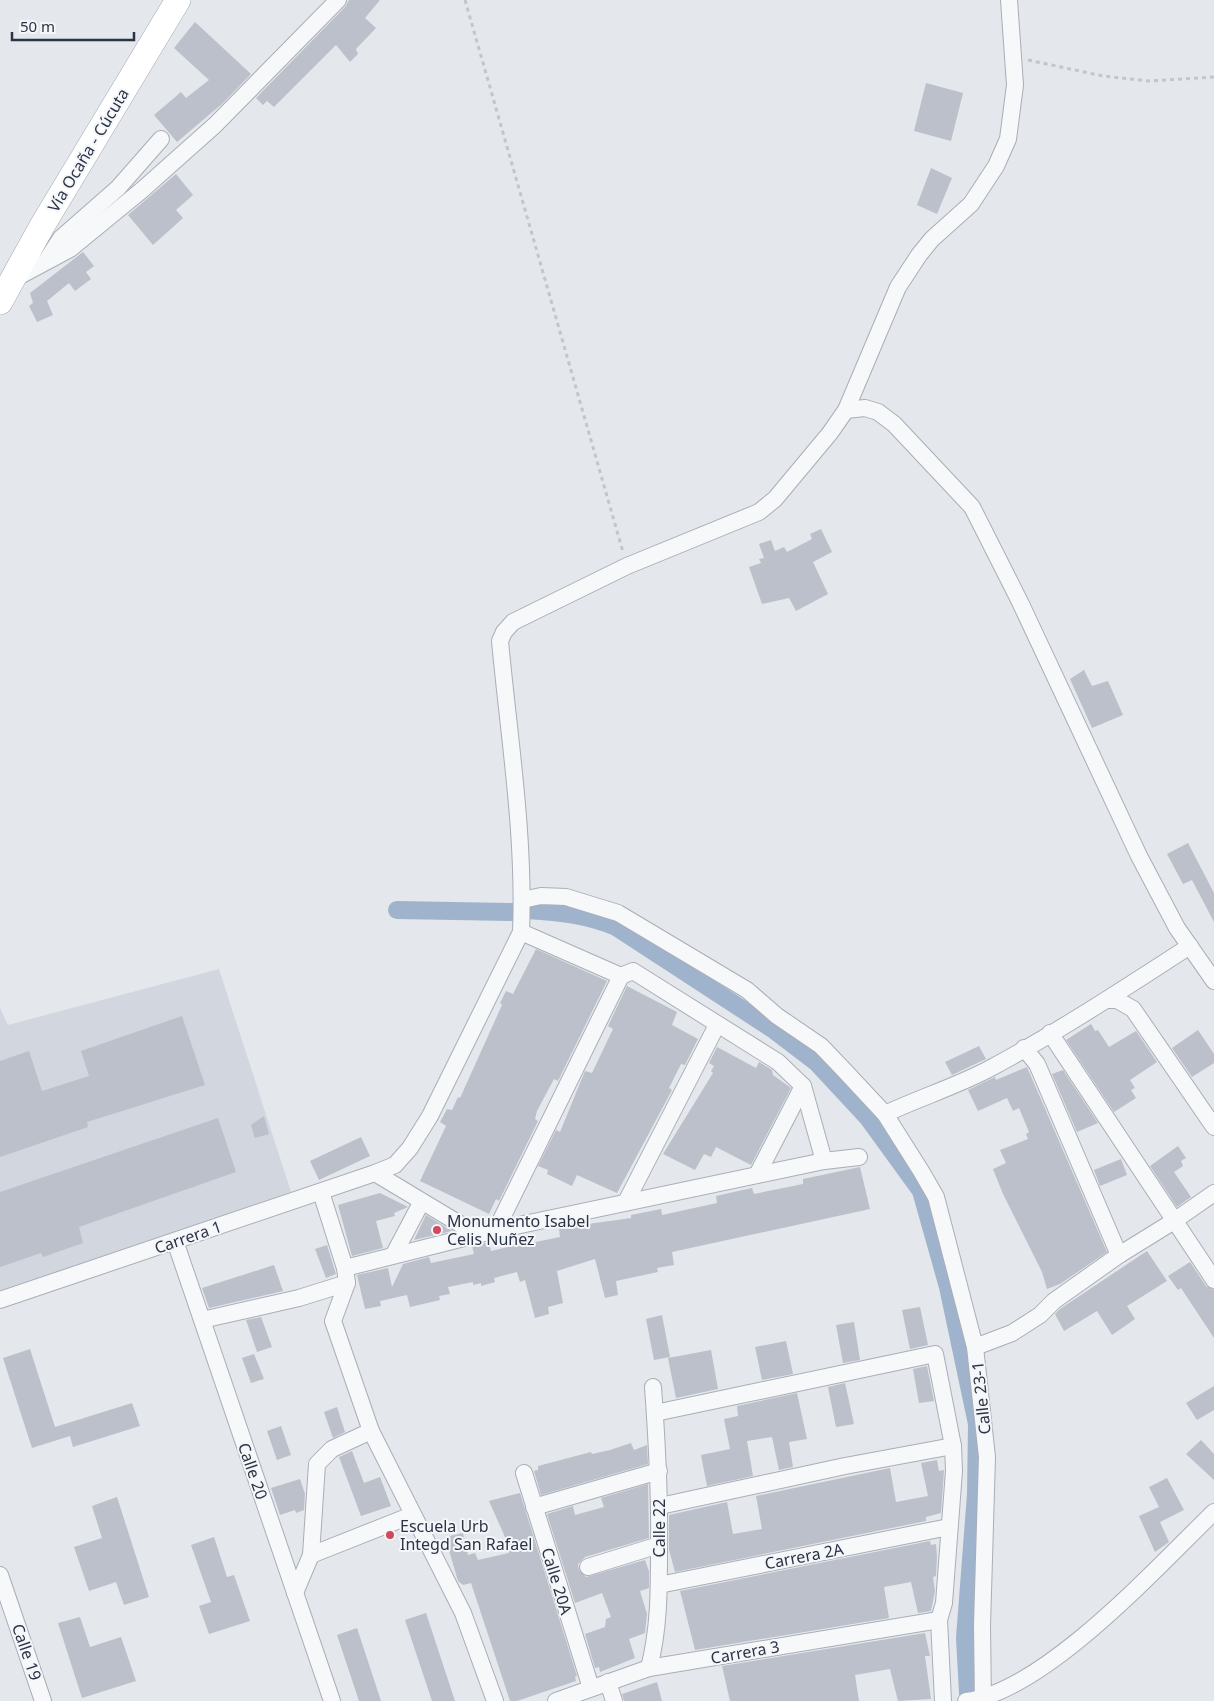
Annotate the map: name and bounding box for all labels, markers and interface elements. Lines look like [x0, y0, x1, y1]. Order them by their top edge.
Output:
scale bar [12, 10, 135, 42]
text: 50 m [20, 16, 55, 36]
street label: Vía Ocaña - Cúcuta [42, 84, 134, 216]
place label: Monumento Isabel Celis Nuñez [447, 1210, 590, 1250]
street label: Carrera 1 [152, 1215, 224, 1259]
marker: Monumento Isabel Celis Nuñez [431, 1224, 443, 1236]
street label: Calle 23-1 [966, 1360, 996, 1436]
street label: Calle 20 [233, 1440, 273, 1502]
street label: Calle 22 [648, 1499, 670, 1557]
place label: Escuela Urb Integd San Rafael [400, 1515, 532, 1555]
marker: Escuela Urb Integd San Rafael [384, 1529, 396, 1541]
street label: Carrera 2A [763, 1537, 846, 1574]
street label: Calle 20A [536, 1545, 578, 1618]
street label: Calle 19 [7, 1621, 47, 1683]
street label: Carrera 3 [709, 1635, 781, 1669]

